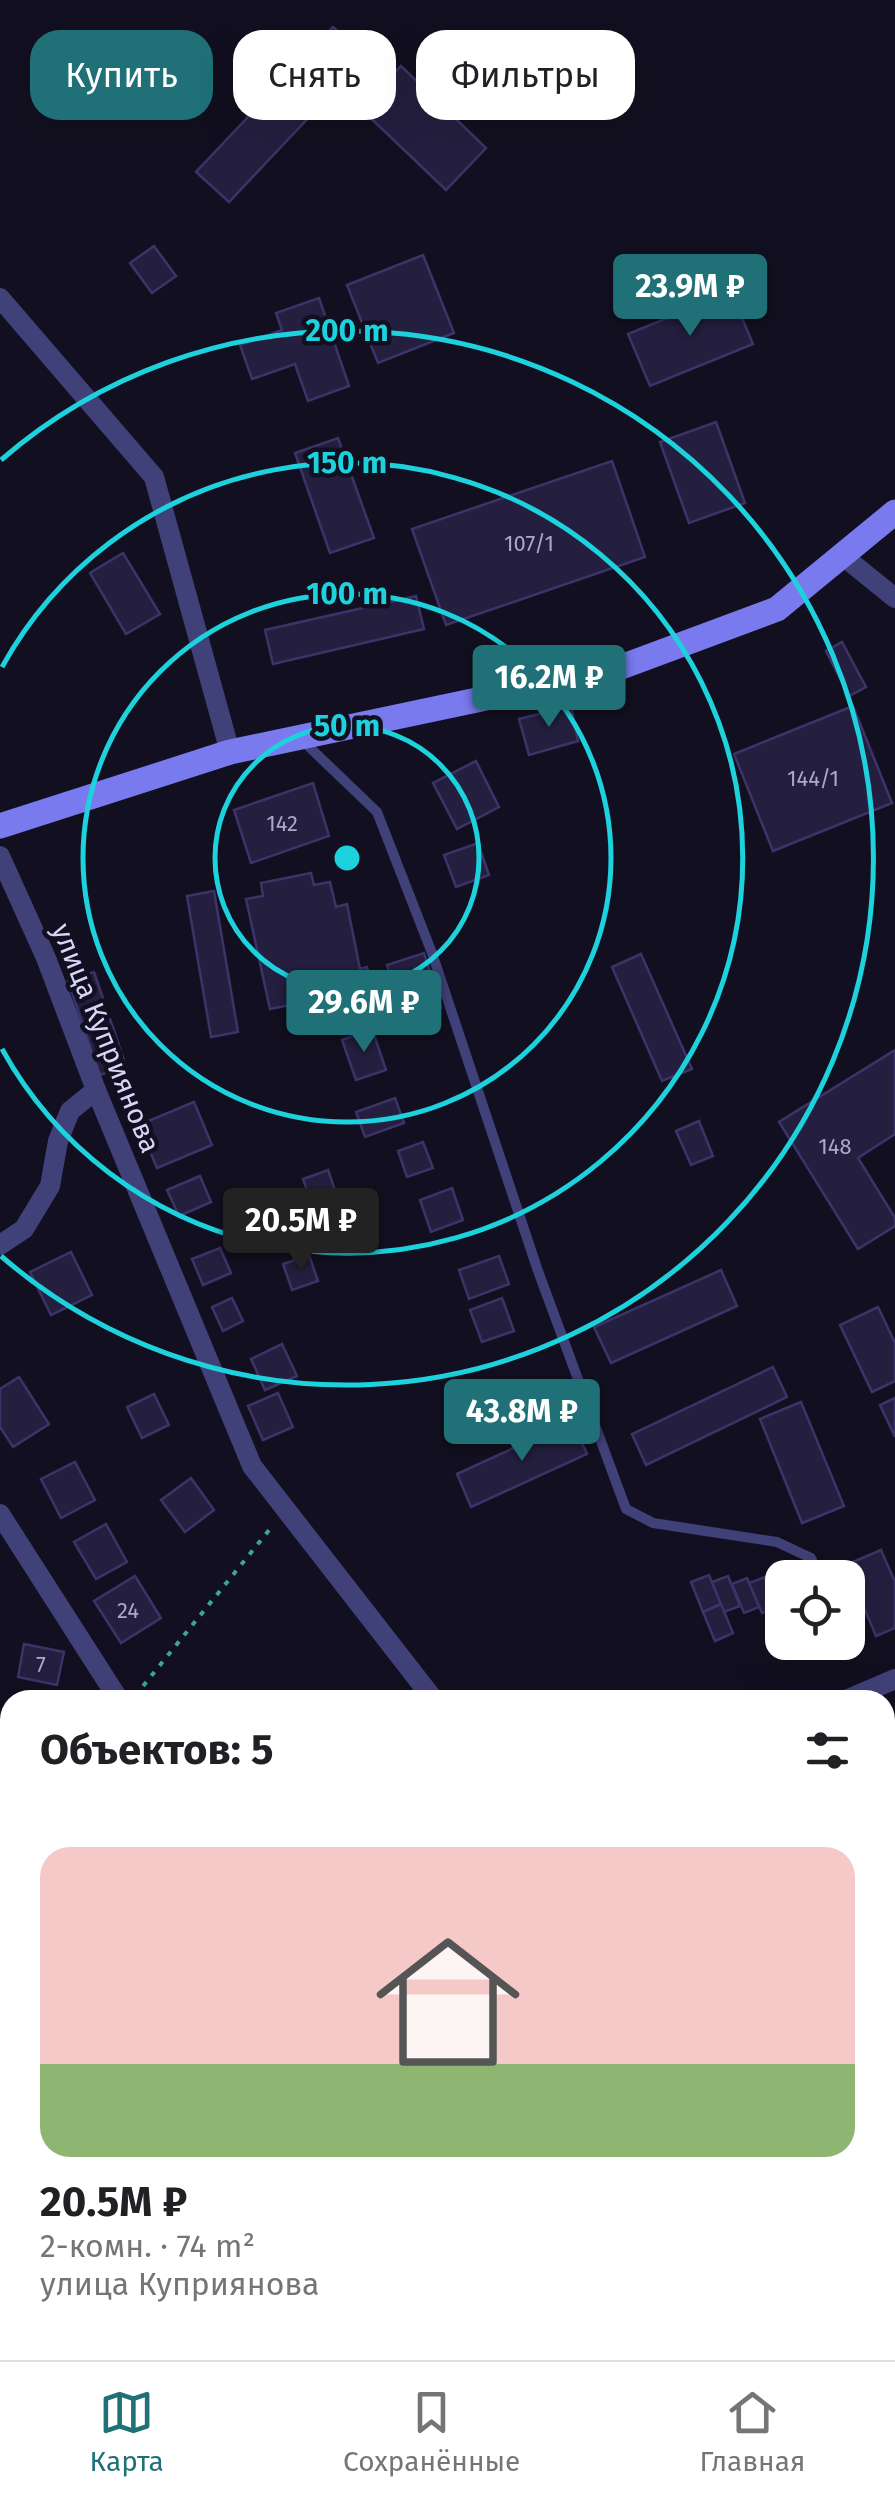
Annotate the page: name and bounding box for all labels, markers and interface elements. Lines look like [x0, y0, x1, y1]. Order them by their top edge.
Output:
chip: Купить [30, 30, 213, 120]
chip: Снять [233, 30, 396, 120]
chip: Фильтры [416, 30, 635, 120]
pin: 23.9M ₽ [598, 254, 782, 339]
text: 23.9M ₽ [635, 267, 745, 305]
text: 200 m [305, 313, 389, 349]
text: 150 m [307, 445, 387, 481]
house number: 107/1 [504, 530, 554, 557]
text: 100 m [306, 576, 388, 612]
pin: 16.2M ₽ [457, 645, 641, 730]
text: 16.2M ₽ [495, 658, 603, 696]
text: 50 m [314, 708, 380, 744]
house number: 144/1 [787, 765, 839, 792]
house number: 142 [266, 810, 298, 837]
centre of rings [329, 840, 365, 876]
street label: улица Куприянова [45, 918, 167, 1158]
pin: 29.6M ₽ [272, 970, 456, 1055]
text: 29.6M ₽ [308, 983, 420, 1021]
house number: 148 [818, 1133, 852, 1160]
pin: 20.5M ₽ [209, 1188, 393, 1273]
text: 20.5M ₽ [245, 1201, 357, 1239]
pin: 43.8M ₽ [430, 1379, 614, 1464]
text: 43.8M ₽ [466, 1392, 578, 1430]
map controls [765, 1560, 865, 1660]
button: locate [765, 1560, 865, 1660]
house number: 24 [117, 1597, 139, 1624]
house number: 7 [36, 1651, 46, 1678]
icon: filters [800, 1723, 855, 1778]
text: Объектов: 5 [40, 1725, 273, 1775]
icon: home [358, 1912, 538, 2092]
text: 20.5M ₽ [40, 2177, 187, 2227]
text: 2-комн. · 74 m² [40, 2227, 255, 2265]
text: улица Куприянова [40, 2265, 319, 2303]
tab: Карта [90, 2385, 164, 2478]
tab: Сохранённые [343, 2385, 520, 2478]
tab: Главная [700, 2385, 805, 2478]

